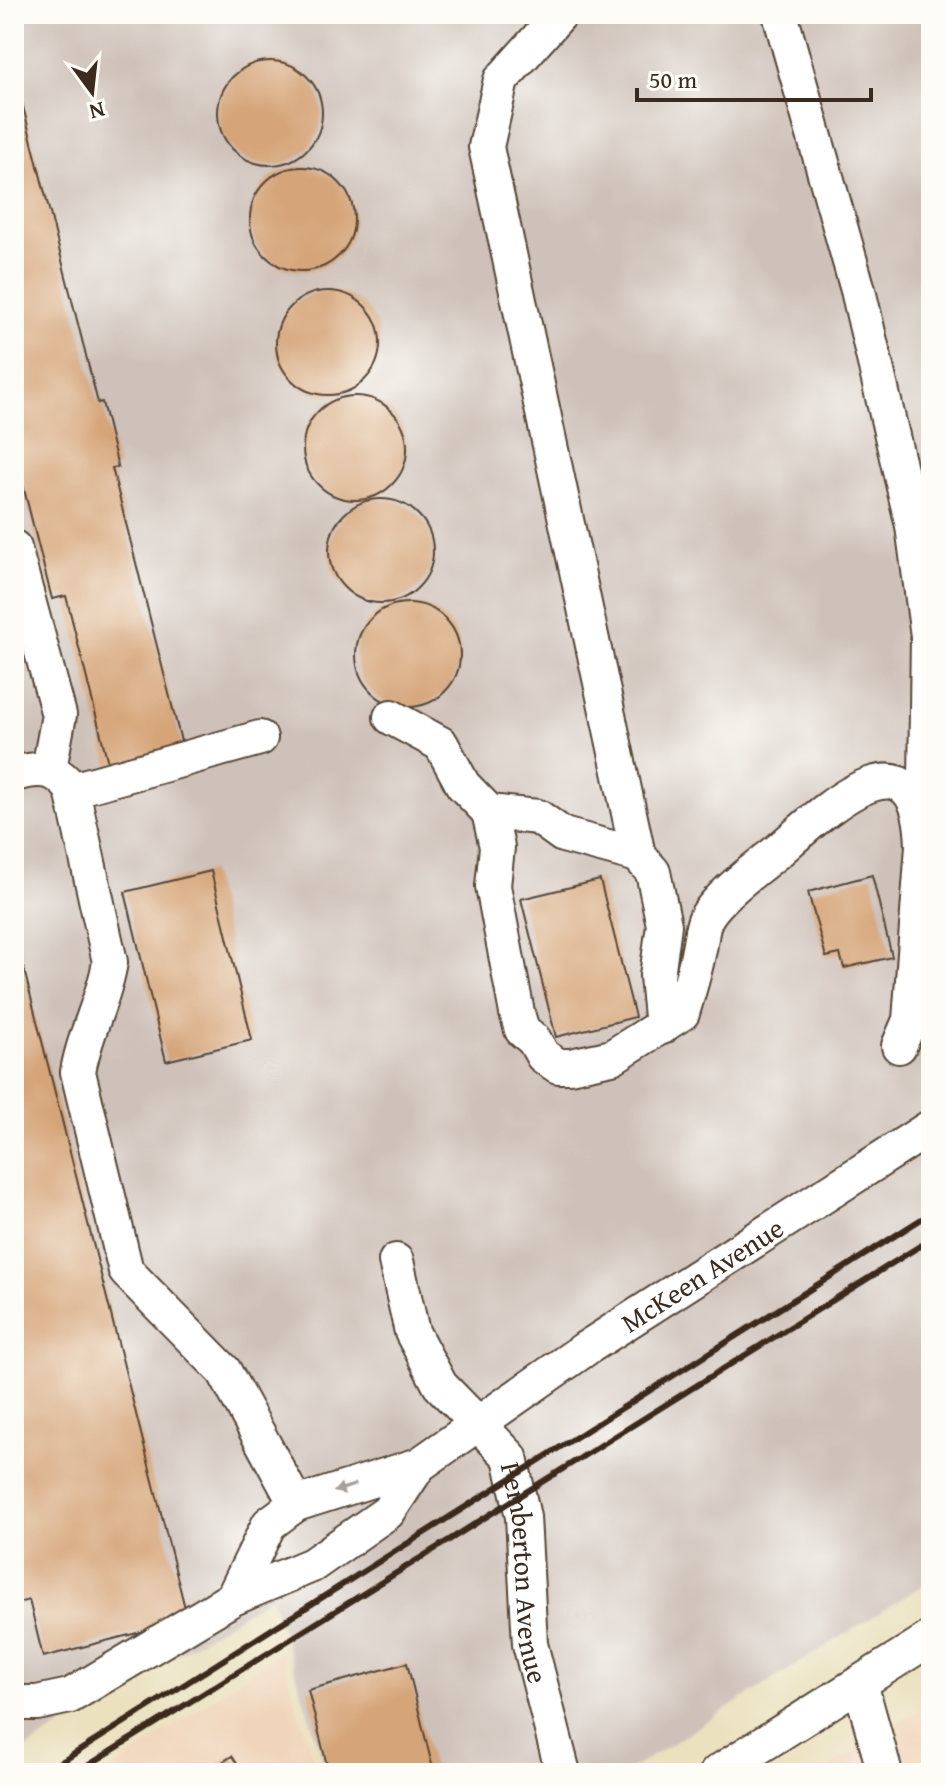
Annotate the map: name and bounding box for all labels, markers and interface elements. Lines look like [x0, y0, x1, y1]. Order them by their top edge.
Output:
north arrow [52, 52, 132, 132]
scale bar [637, 52, 871, 102]
text: 50 m [649, 62, 697, 97]
text: N [86, 94, 108, 129]
street label: McKeen Avenue [612, 1207, 791, 1342]
street label: Pemberton Avenue [491, 1458, 560, 1687]
one-way arrow [333, 1482, 357, 1495]

